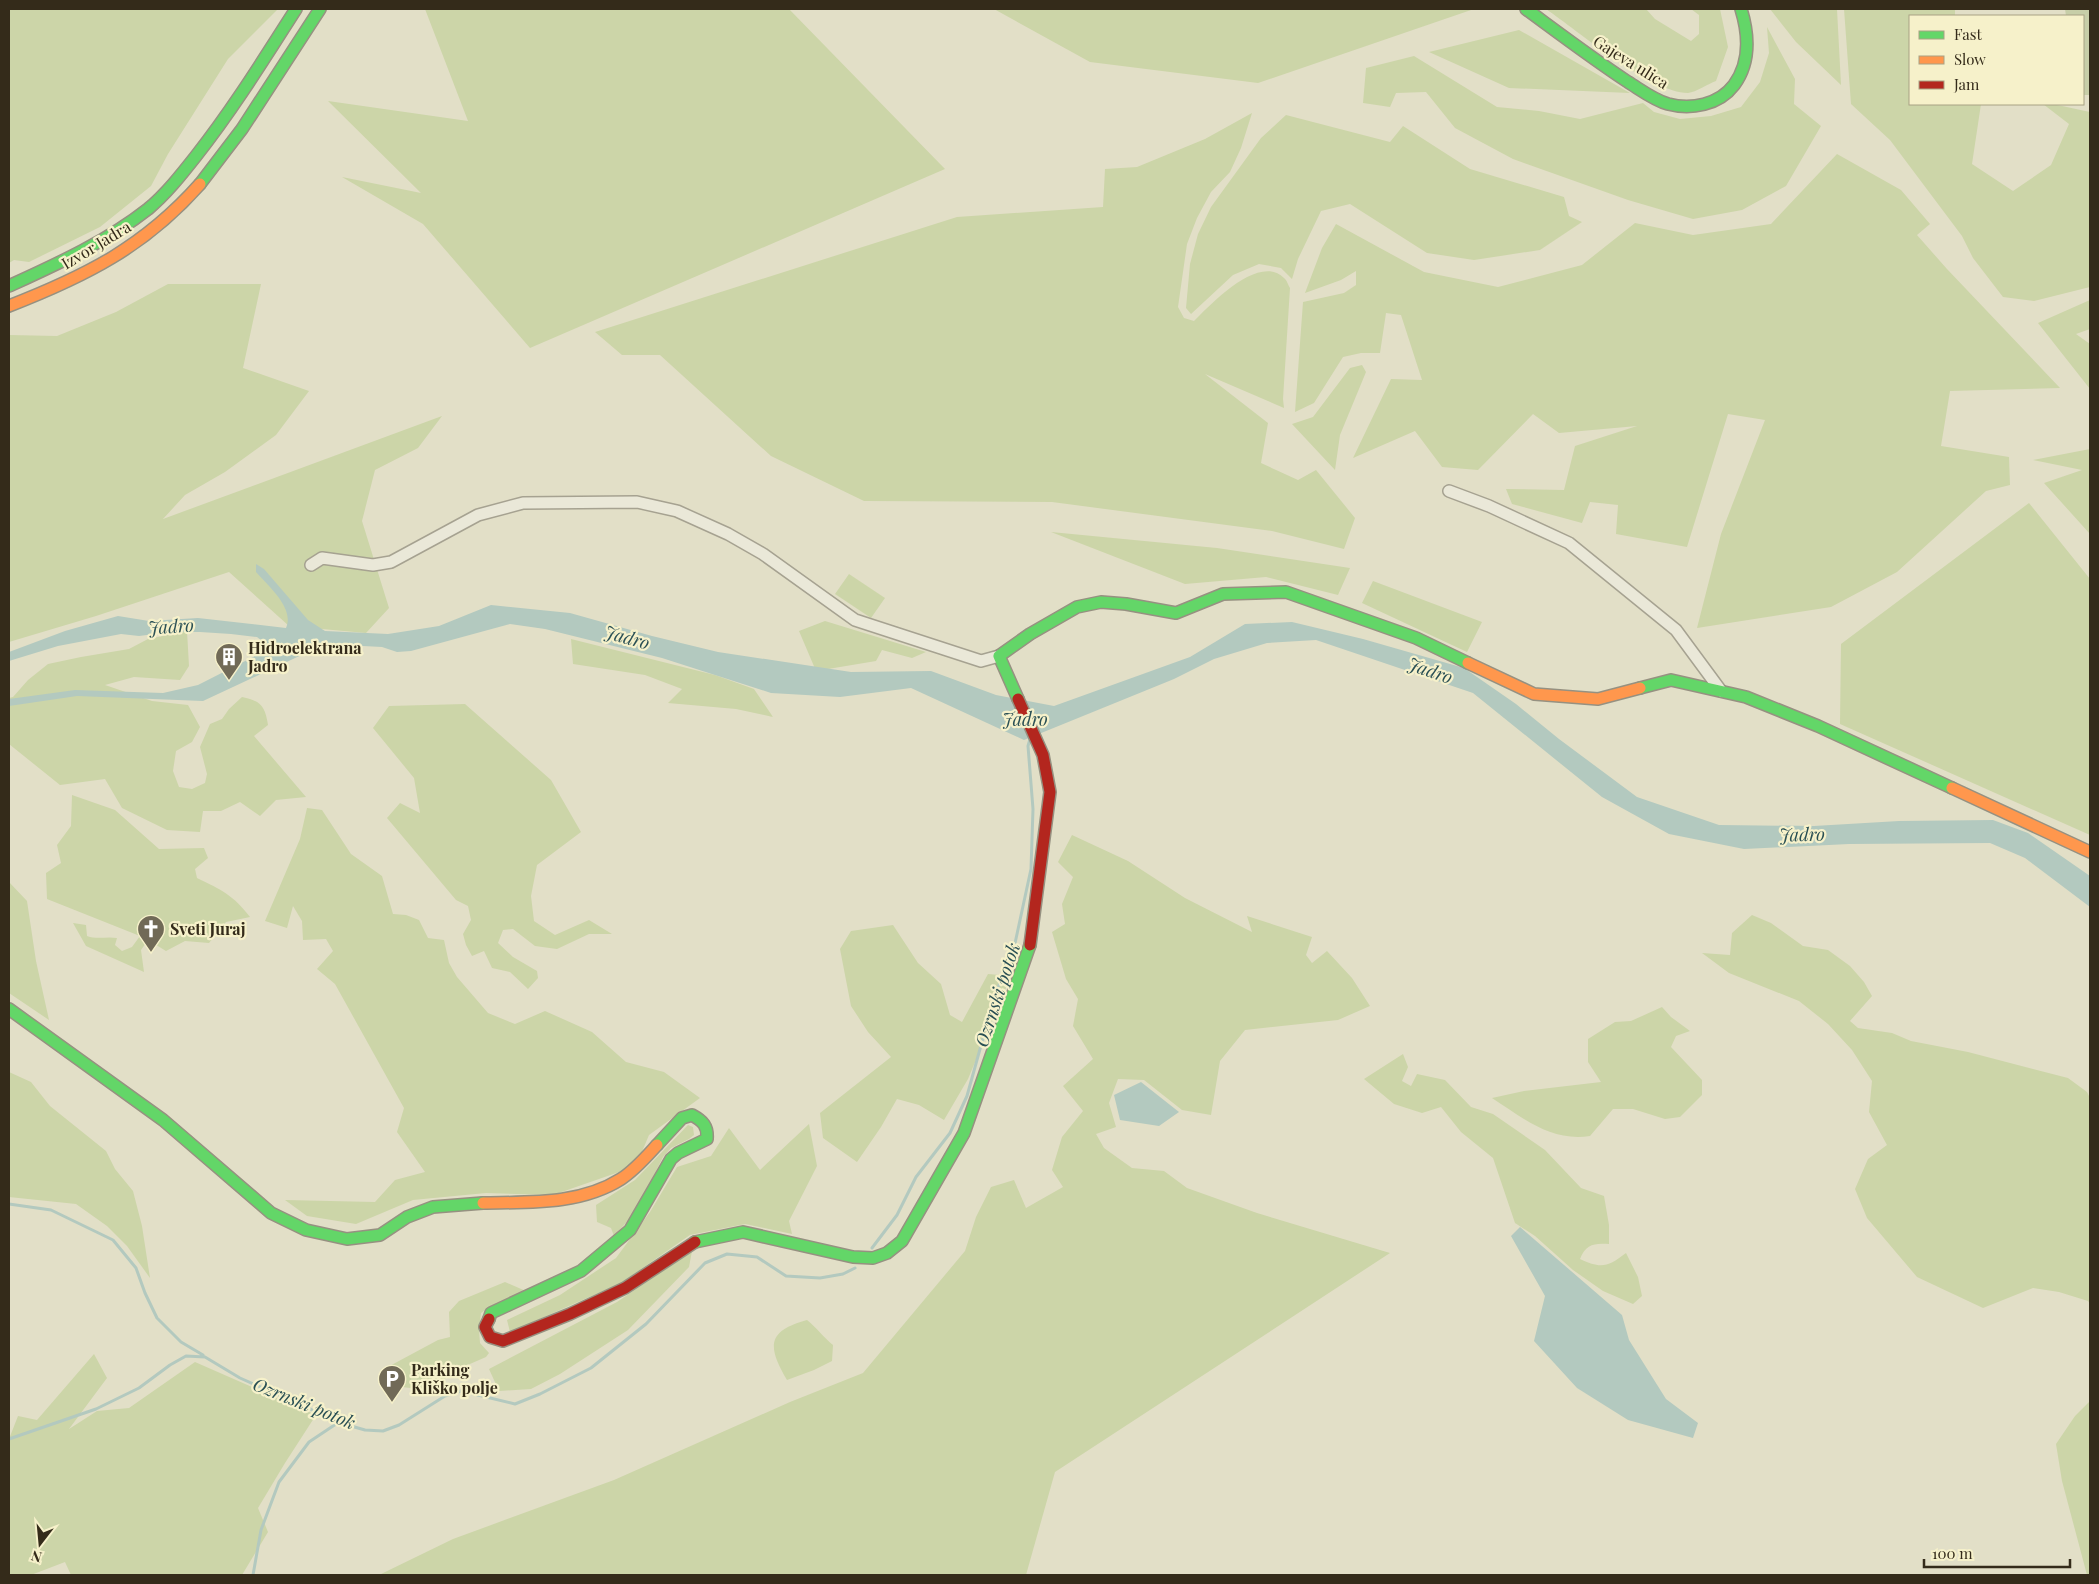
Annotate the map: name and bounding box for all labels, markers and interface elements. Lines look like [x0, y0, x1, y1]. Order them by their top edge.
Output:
legend [1909, 15, 2084, 105]
text: Fast [1954, 24, 1983, 44]
street label: Gajeva ulica [1590, 30, 1673, 93]
text: Slow [1954, 49, 1986, 69]
text: Jam [1953, 74, 1980, 94]
street label: Izvor Jadra [57, 216, 134, 274]
water label: Jadro [147, 612, 195, 640]
water label: Jadro [602, 620, 653, 655]
place label: Hidroelektrana Jadro [247, 637, 362, 676]
building icon: Hidroelektrana Jadro [214, 642, 244, 681]
water label: Jadro [1405, 651, 1456, 689]
water label: Jadro [1002, 707, 1048, 731]
water label: Jadro [1779, 822, 1825, 846]
church icon: Sveti Juraj [136, 914, 166, 953]
place label: Sveti Juraj [170, 918, 245, 939]
water label: Ozrnski potok [969, 940, 1025, 1050]
place label: Parking Kliško polje [411, 1359, 498, 1398]
parking icon: Parking Kliško polje [377, 1364, 407, 1403]
water label: Ozrnski potok [250, 1372, 359, 1434]
north arrow [15, 1519, 65, 1569]
scale bar [1924, 1536, 2070, 1568]
text: 100 m [1932, 1543, 1973, 1563]
text: N [29, 1546, 44, 1568]

